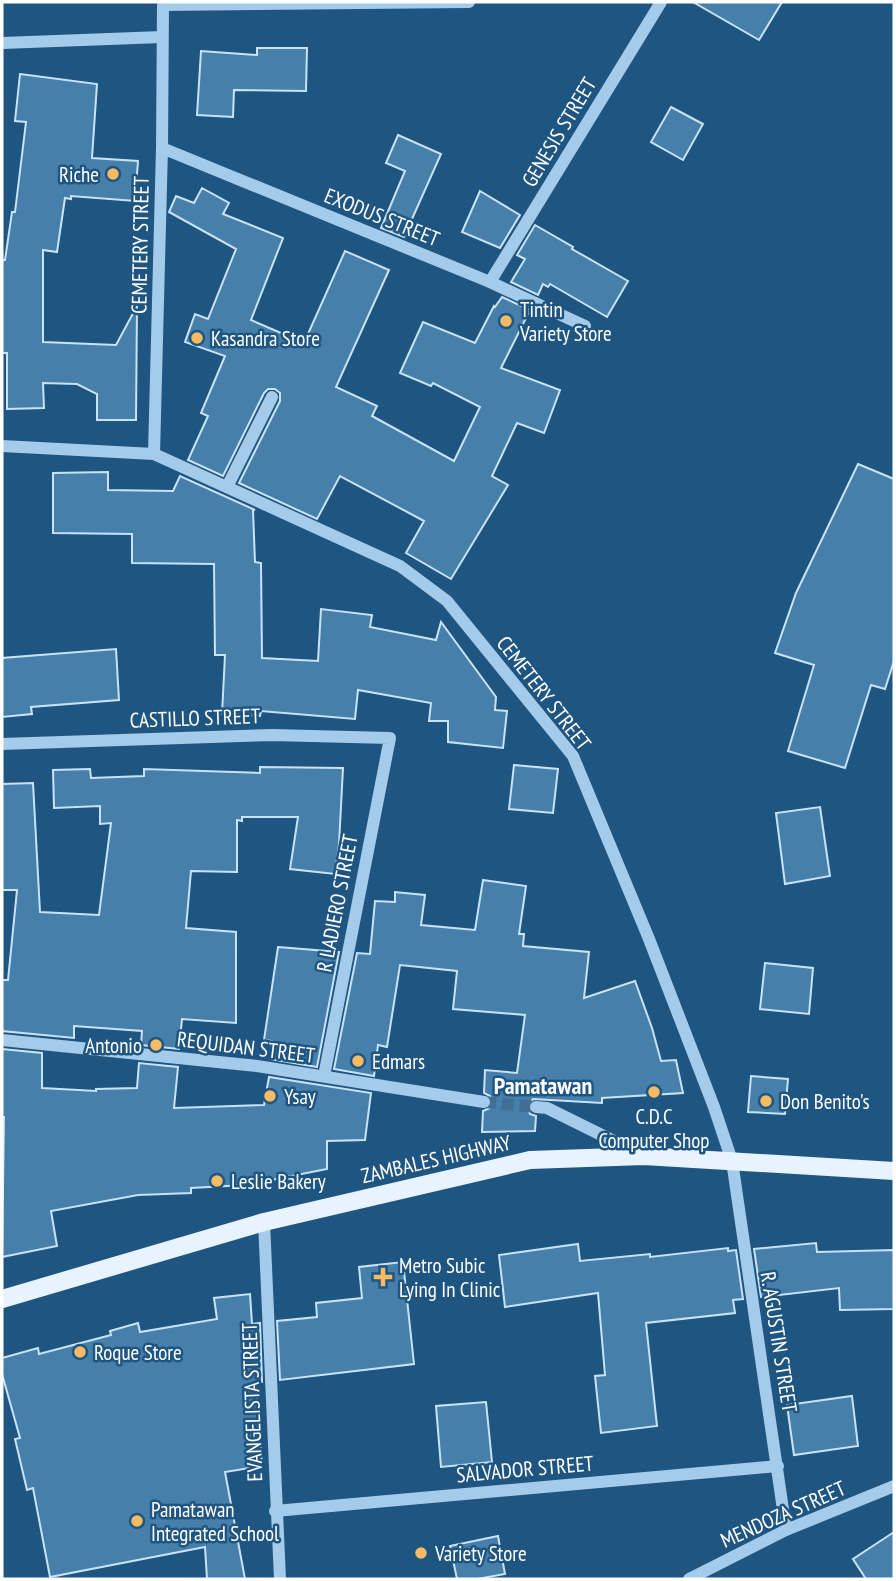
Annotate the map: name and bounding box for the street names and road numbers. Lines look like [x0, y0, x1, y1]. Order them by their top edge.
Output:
street label: GENESIS STREET [516, 72, 603, 192]
street label: CEMETERY STREET [125, 175, 155, 314]
street label: EXODUS STREET [320, 182, 444, 253]
street label: CEMETERY STREET [491, 630, 597, 756]
street label: CASTILLO STREET [129, 702, 261, 734]
street label: R LADIERO STREET [310, 831, 364, 974]
street label: REQUIDAN STREET [176, 1025, 317, 1069]
street label: ZAMBALES HIGHWAY [359, 1129, 514, 1189]
street label: R. AGUSTIN STREET [755, 1270, 804, 1415]
street label: EVANGELISTA STREET [236, 1322, 268, 1482]
street label: SALVADOR STREET [455, 1450, 595, 1488]
street label: MENDOZA STREET [716, 1474, 850, 1554]

